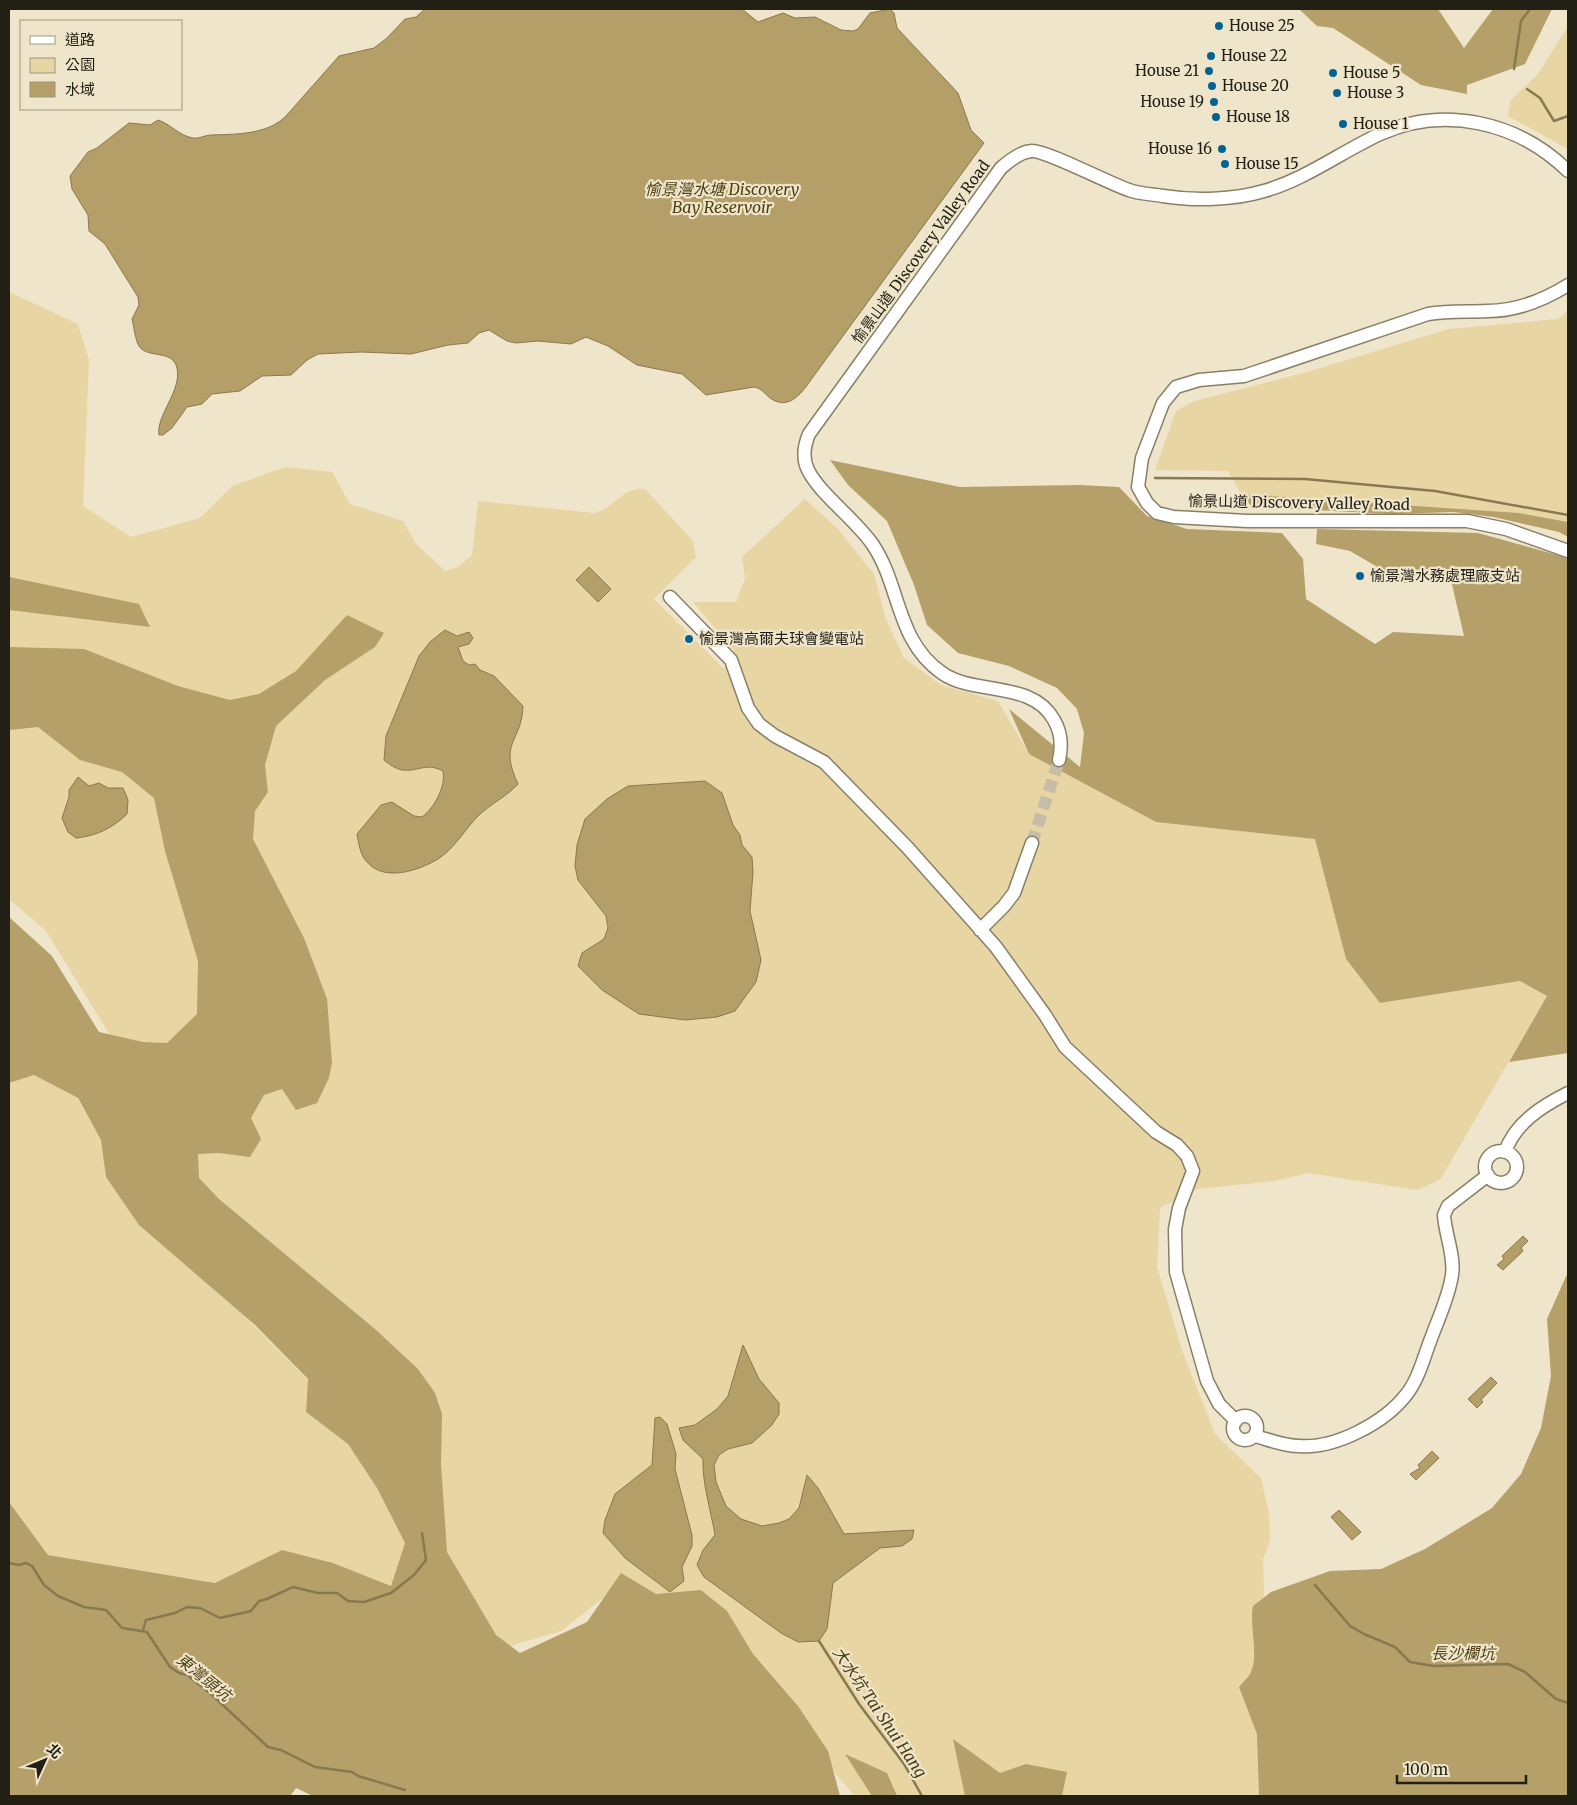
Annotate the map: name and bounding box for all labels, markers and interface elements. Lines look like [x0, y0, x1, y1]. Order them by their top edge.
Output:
place label: House 25 [1229, 16, 1295, 35]
legend [20, 20, 182, 110]
marker: House 25 [1213, 20, 1225, 32]
text: 道路 [65, 30, 95, 49]
place label: House 22 [1221, 46, 1287, 65]
marker: House 22 [1205, 50, 1217, 62]
text: 公園 [65, 55, 95, 74]
place label: House 21 [1135, 61, 1199, 80]
place label: House 5 [1343, 63, 1400, 82]
marker: House 21 [1203, 65, 1215, 77]
marker: House 5 [1327, 67, 1339, 79]
place label: House 20 [1222, 76, 1289, 95]
text: 水域 [65, 80, 95, 99]
marker: House 20 [1206, 80, 1218, 92]
place label: House 3 [1347, 83, 1404, 102]
marker: House 3 [1331, 87, 1343, 99]
place label: House 19 [1140, 92, 1204, 111]
marker: House 19 [1208, 96, 1220, 108]
place label: House 18 [1226, 107, 1290, 126]
marker: House 18 [1210, 111, 1222, 123]
place label: House 1 [1353, 114, 1409, 133]
marker: House 1 [1337, 118, 1349, 130]
place label: House 16 [1148, 139, 1212, 158]
marker: House 16 [1216, 143, 1228, 155]
place label: House 15 [1235, 154, 1299, 173]
street label: 愉景山道 Discovery Valley Road [848, 156, 993, 347]
marker: House 15 [1219, 158, 1231, 170]
water label: 愉景灣水塘 Discovery Bay Reservoir [645, 179, 799, 217]
street label: 愉景山道 Discovery Valley Road [1188, 491, 1410, 514]
place label: 愉景灣水務處理廠支站 [1370, 566, 1520, 585]
marker: 愉景灣水務處理廠支站 [1354, 570, 1366, 582]
place label: 愉景灣高爾夫球會變電站 [699, 629, 864, 648]
marker: 愉景灣高爾夫球會變電站 [683, 633, 695, 645]
water label: 大水坑 Tai Shui Hang [829, 1643, 931, 1781]
water label: 長沙欄坑 [1431, 1643, 1497, 1663]
water label: 東灣頭坑 [173, 1649, 237, 1706]
north arrow [20, 1735, 70, 1785]
text: 北 [43, 1740, 66, 1762]
scale bar [1397, 1752, 1526, 1784]
text: 100 m [1404, 1760, 1448, 1779]

